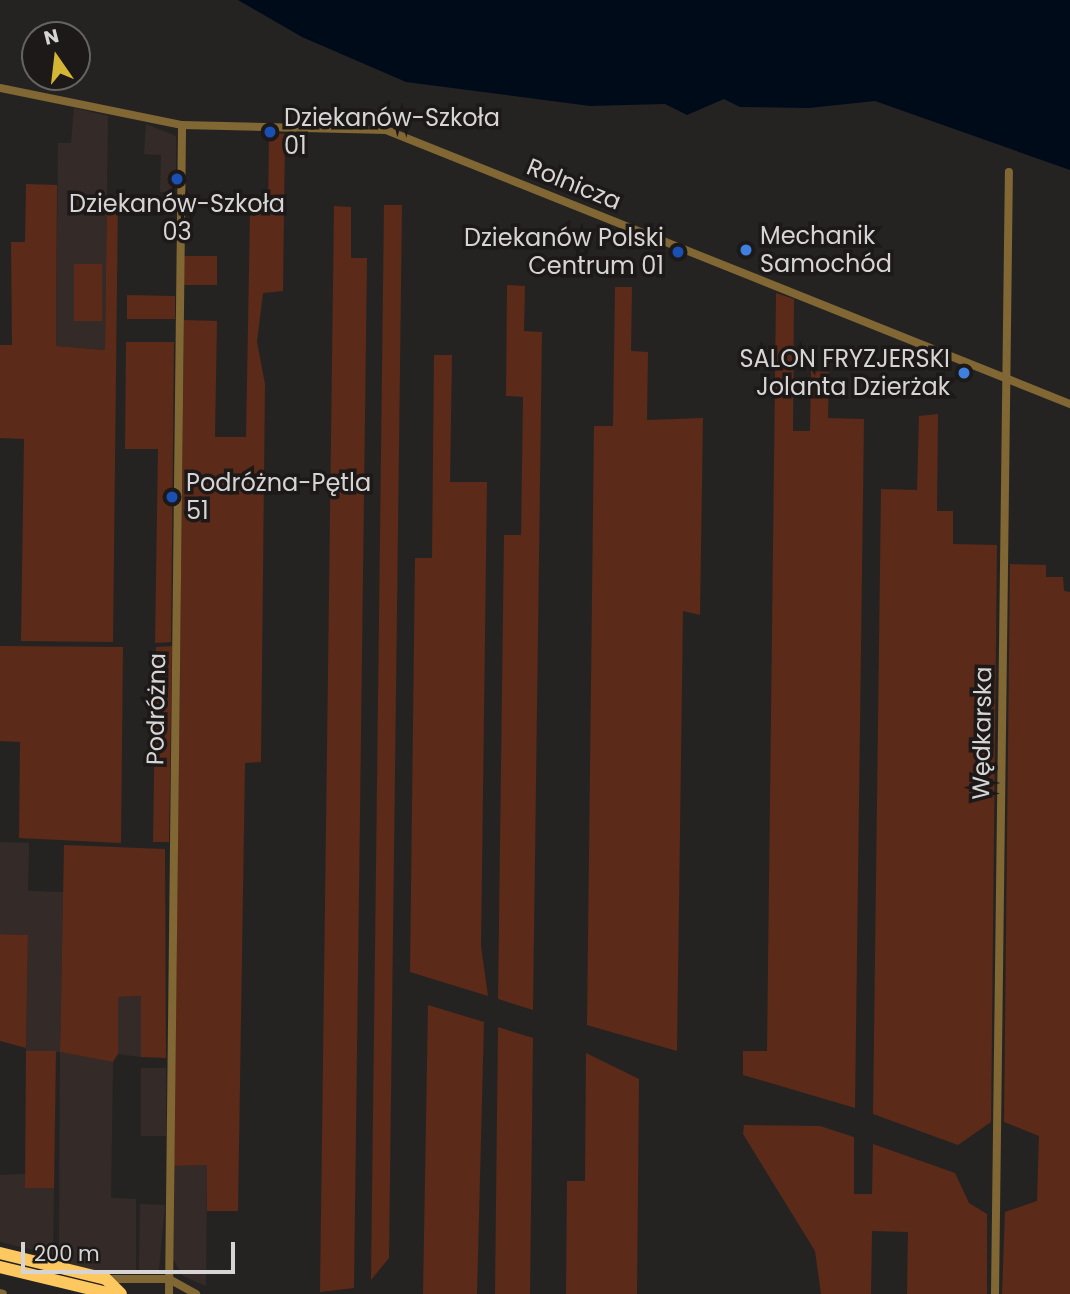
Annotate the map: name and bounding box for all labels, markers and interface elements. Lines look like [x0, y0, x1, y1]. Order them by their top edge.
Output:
north arrow [21, 21, 91, 91]
text: N [41, 22, 61, 52]
place label: Dziekanów-Szkoła 01 [284, 104, 500, 160]
marker: Dziekanów-Szkoła 01 [262, 124, 278, 140]
street label: Rolnicza [523, 152, 625, 216]
marker: Dziekanów-Szkoła 03 [169, 171, 185, 187]
place label: Dziekanów-Szkoła 03 [69, 190, 285, 246]
place label: Mechanik Samochód [760, 222, 892, 278]
place label: Dziekanów Polski Centrum 01 [464, 224, 664, 280]
marker: Mechanik Samochód [738, 242, 754, 258]
marker: Dziekanów Polski Centrum 01 [670, 244, 686, 260]
place label: SALON FRYZJERSKI Jolanta Dzierżak [740, 345, 950, 401]
marker: SALON FRYZJERSKI Jolanta Dzierżak [956, 365, 972, 381]
place label: Podróżna-Pętla 51 [186, 469, 371, 525]
marker: Podróżna-Pętla 51 [164, 489, 180, 505]
street label: Podróżna [141, 653, 171, 765]
street label: Wędkarska [966, 666, 998, 800]
scale bar [24, 1228, 238, 1272]
text: 200 m [34, 1239, 100, 1268]

